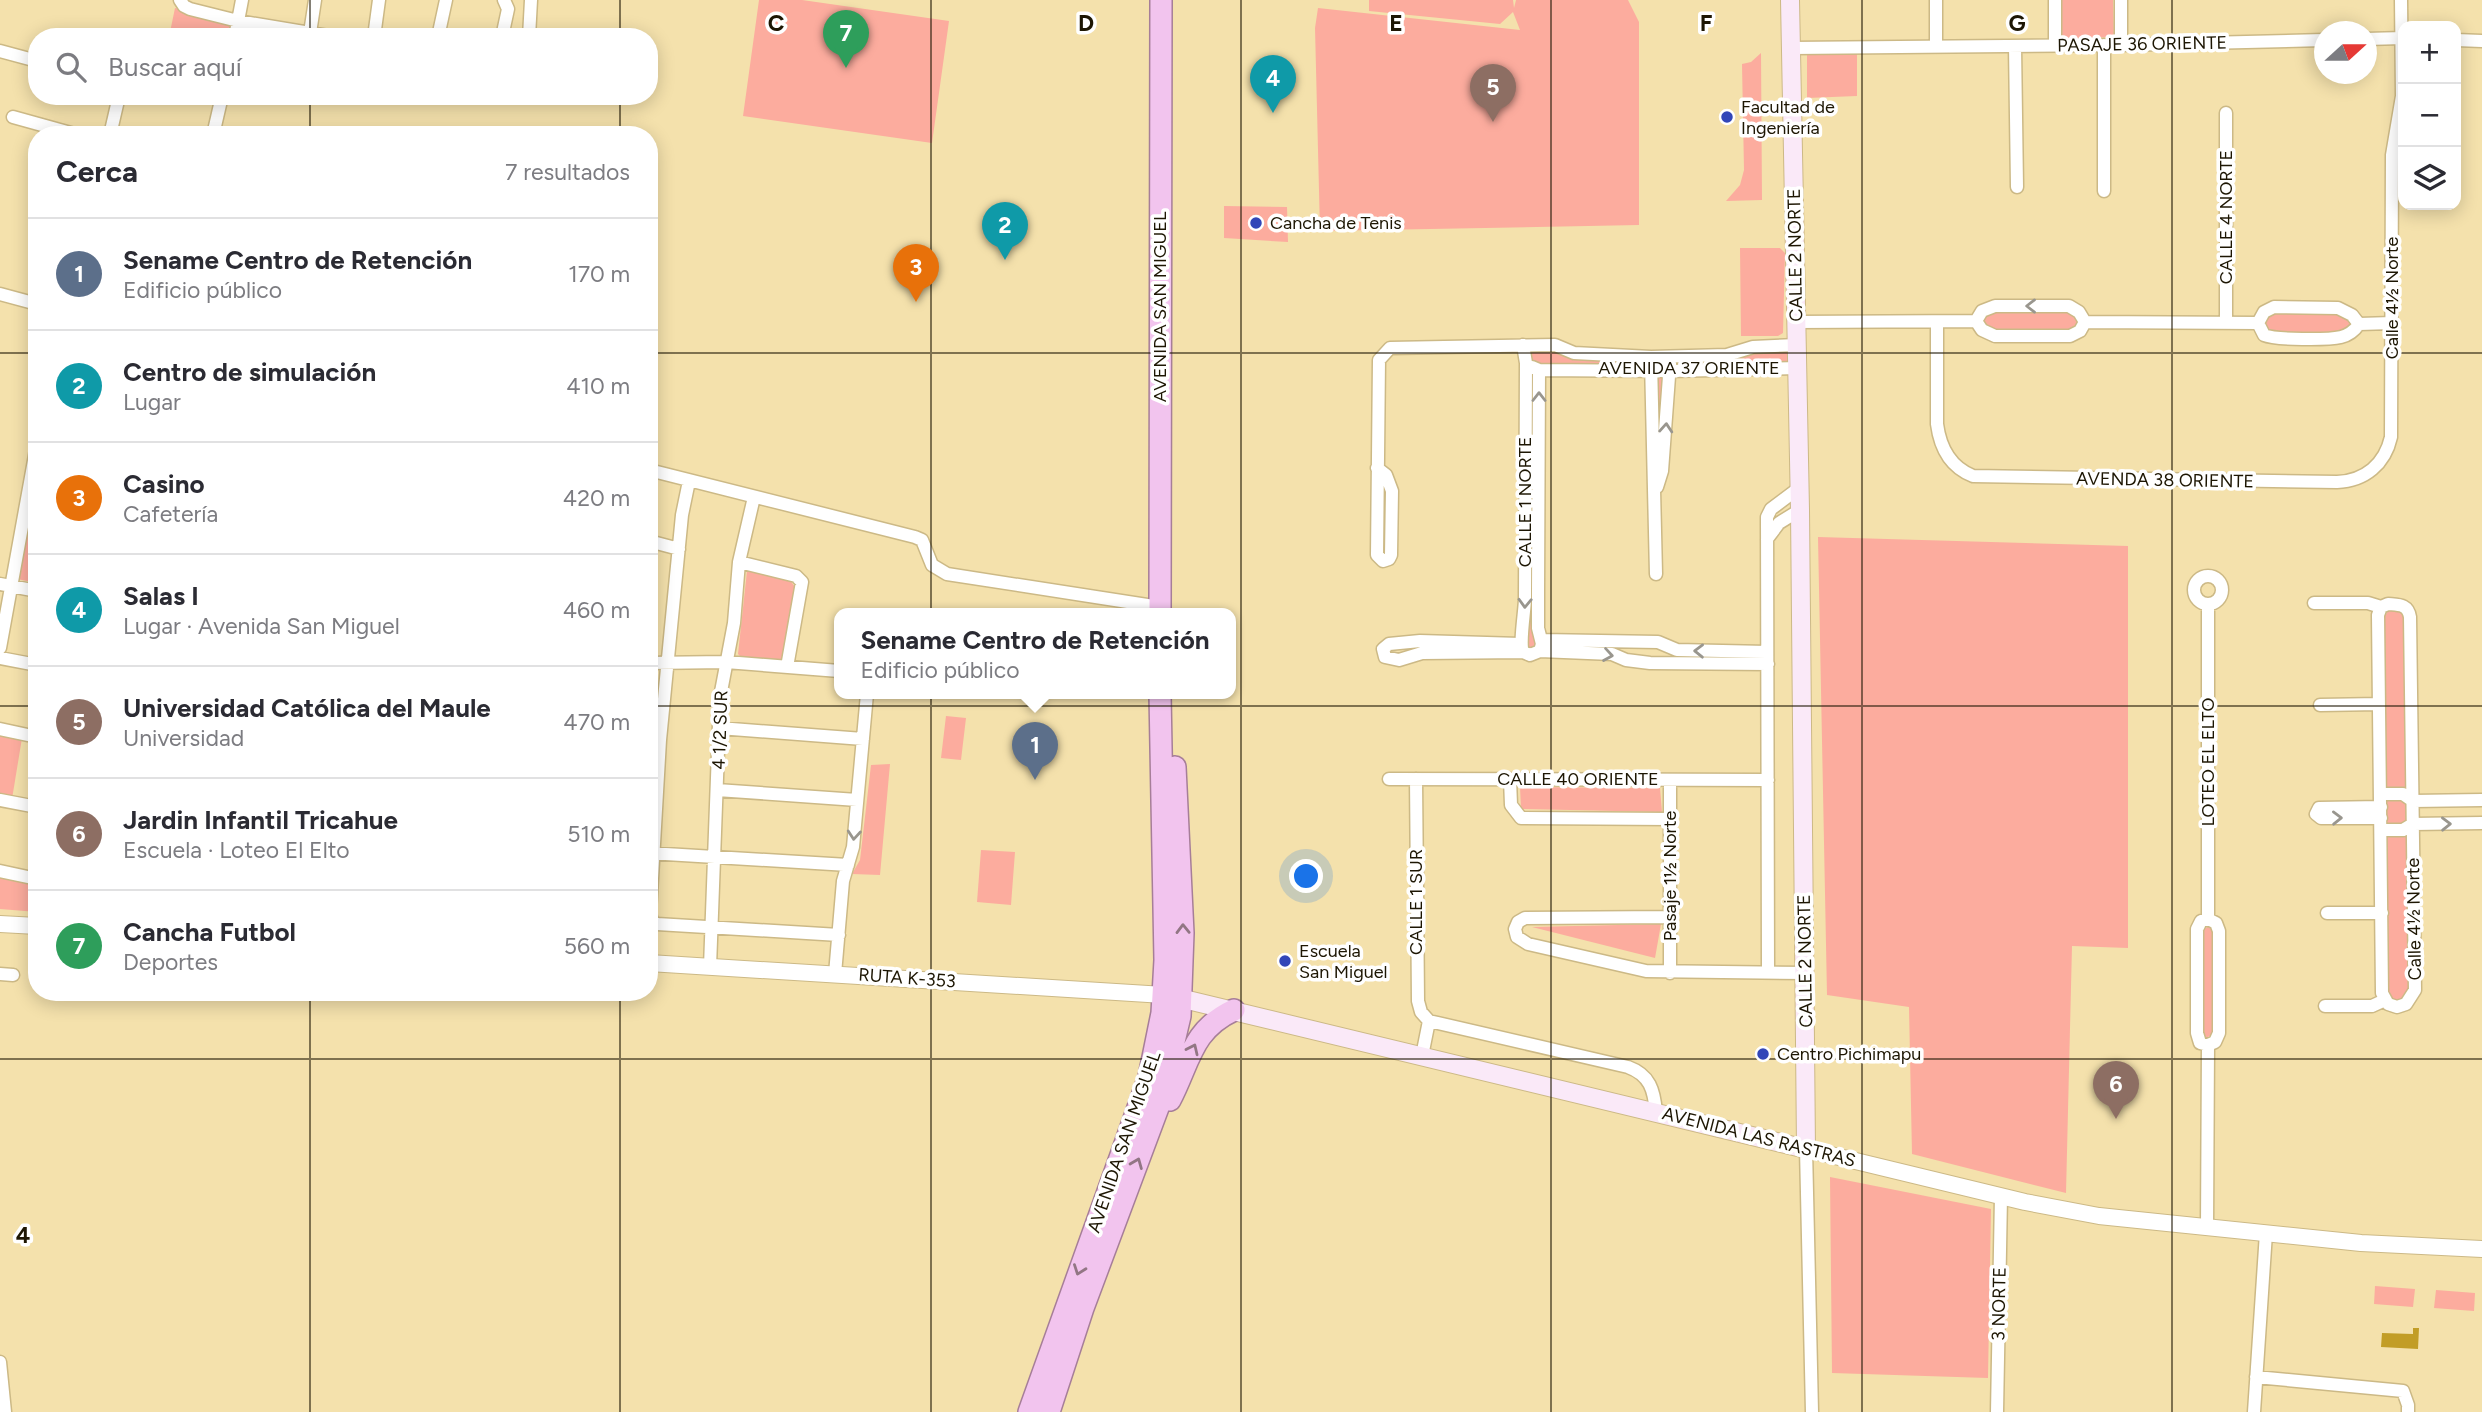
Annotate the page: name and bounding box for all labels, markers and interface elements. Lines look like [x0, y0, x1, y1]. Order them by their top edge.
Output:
text: C [768, 9, 785, 37]
text: D [1078, 9, 1094, 37]
text: E [1389, 9, 1403, 37]
text: F [1700, 9, 1713, 37]
text: G [2008, 9, 2026, 37]
pin: 7 [823, 10, 869, 68]
north arrow [2314, 21, 2377, 84]
map controls [2398, 21, 2461, 210]
button: + [2398, 21, 2461, 84]
search box [28, 28, 658, 105]
street label: PASAJE 36 ORIENTE [2057, 32, 2227, 56]
icon: search [52, 48, 90, 86]
text: Buscar aquí [108, 51, 242, 83]
pin: 4 [1250, 55, 1296, 113]
pin: 5 [1470, 64, 1516, 122]
button: − [2398, 84, 2461, 147]
place label: Facultad de Ingeniería [1741, 96, 1835, 139]
marker: Facultad de Ingeniería [1719, 109, 1735, 125]
button: layers [2398, 147, 2461, 210]
street label: CALLE 4 NORTE [2215, 150, 2237, 284]
text: Cerca [56, 153, 138, 190]
text: 7 resultados [505, 158, 630, 186]
street label: CALLE 2 NORTE [1783, 188, 1807, 322]
pin: 2 [982, 202, 1028, 260]
street label: AVENIDA SAN MIGUEL [1149, 211, 1171, 402]
place label: Cancha de Tenis [1270, 212, 1402, 234]
marker: Cancha de Tenis [1248, 215, 1264, 231]
street label: Calle 4½ Norte [2381, 237, 2403, 359]
text: Sename Centro de Retención [123, 244, 472, 276]
pin: 3 [893, 244, 939, 302]
text: 1 [74, 260, 84, 288]
text: 170 m [568, 260, 630, 288]
text: Edificio público [123, 276, 282, 304]
one-way arrow [2025, 298, 2035, 314]
text: Centro de simulación [123, 356, 376, 388]
street label: AVENIDA 37 ORIENTE [1598, 357, 1780, 379]
text: 2 [72, 372, 86, 400]
text: 410 m [566, 372, 630, 400]
text: Lugar [123, 388, 181, 416]
one-way arrow [1531, 392, 1547, 402]
one-way arrow [1658, 422, 1673, 433]
street label: CALLE 1 NORTE [1514, 437, 1536, 567]
street label: AVENDA 38 ORIENTE [2076, 467, 2254, 493]
text: Casino [123, 468, 205, 500]
text: 3 [73, 484, 85, 512]
text: 420 m [563, 484, 630, 512]
text: Cafetería [123, 500, 218, 528]
text: Salas I [123, 580, 199, 612]
text: 4 [72, 596, 86, 624]
text: 460 m [563, 596, 630, 624]
one-way arrow [1517, 598, 1532, 609]
popup [834, 608, 1236, 699]
text: Lugar · Avenida San Miguel [123, 612, 400, 640]
text: Sename Centro de Retención [860, 624, 1210, 656]
one-way arrow [1693, 643, 1704, 659]
one-way arrow [1602, 647, 1614, 662]
text: Edificio público [860, 656, 1020, 684]
street label: 4 1/2 SUR [708, 690, 732, 770]
text: Universidad Católica del Maule [123, 692, 491, 724]
street label: LOTEO EL ELTO [2197, 698, 2219, 826]
text: 5 [72, 708, 86, 736]
text: 470 m [563, 708, 630, 736]
pin: 1 [1012, 722, 1058, 780]
text: Universidad [123, 724, 244, 752]
street label: CALLE 40 ORIENTE [1497, 768, 1659, 790]
text: Jardin Infantil Tricahue [123, 804, 398, 836]
one-way arrow [2333, 810, 2343, 826]
street label: Pasaje 1½ Norte [1659, 811, 1681, 941]
one-way arrow [2441, 816, 2451, 832]
text: 6 [72, 820, 86, 848]
text: 510 m [567, 820, 630, 848]
one-way arrow [847, 830, 862, 841]
text: Escuela · Loteo El Elto [123, 836, 350, 864]
street label: CALLE 1 SUR [1405, 849, 1427, 955]
street label: Calle 4½ Norte [2402, 857, 2426, 980]
your location [1289, 859, 1323, 893]
street label: CALLE 2 NORTE [1793, 894, 1817, 1028]
text: Cancha Futbol [123, 916, 296, 948]
one-way arrow [1175, 923, 1190, 934]
text: 7 [73, 932, 85, 960]
text: 560 m [564, 932, 630, 960]
place label: Escuela San Miguel [1299, 940, 1388, 983]
text: Deportes [123, 948, 218, 976]
marker: Escuela San Miguel [1277, 953, 1293, 969]
street label: RUTA K-353 [858, 964, 956, 992]
place label: Centro Pichimapu [1777, 1043, 1921, 1065]
one-way arrow [1185, 1044, 1199, 1056]
marker: Centro Pichimapu [1755, 1046, 1771, 1062]
street label: AVENIDA SAN MIGUEL [1083, 1048, 1166, 1236]
pin: 6 [2093, 1061, 2139, 1119]
street label: AVENIDA LAS RASTRAS [1660, 1102, 1858, 1172]
one-way arrow [1129, 1157, 1143, 1169]
text: 4 [16, 1221, 30, 1249]
one-way arrow [1074, 1263, 1088, 1275]
street label: 3 NORTE [1987, 1267, 2011, 1341]

